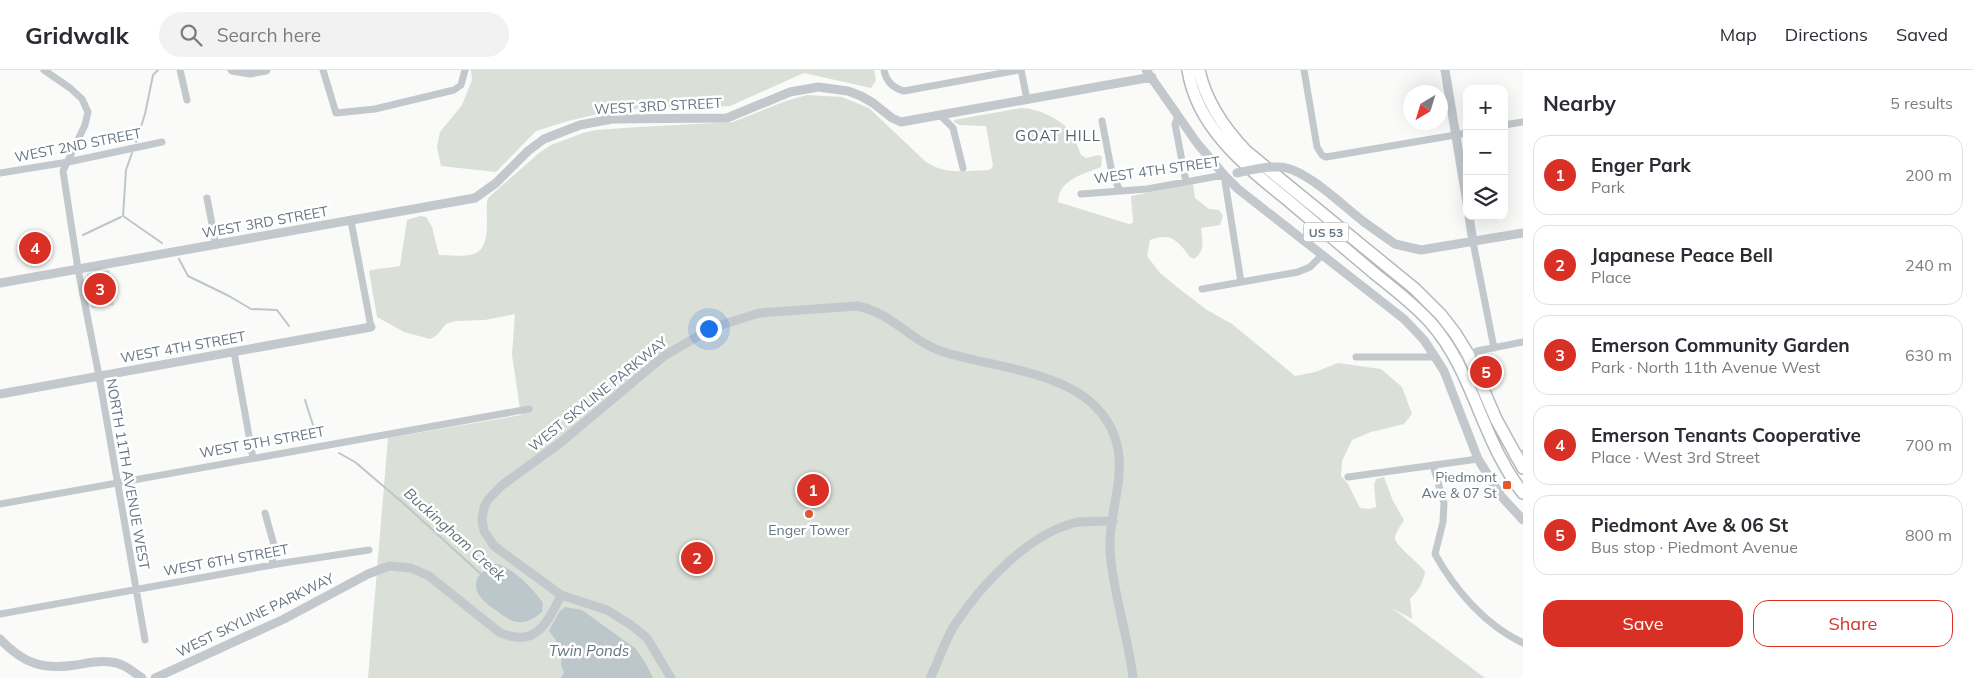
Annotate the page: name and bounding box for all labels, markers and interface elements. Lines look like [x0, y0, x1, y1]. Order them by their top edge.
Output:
search box [159, 12, 509, 57]
text: Gridwalk [25, 20, 129, 50]
icon: search [177, 21, 205, 49]
text: Search here [217, 23, 321, 47]
text: Map [1720, 23, 1757, 46]
text: Directions [1785, 23, 1868, 46]
text: Saved [1896, 23, 1948, 46]
north arrow [1403, 85, 1448, 130]
map controls [1463, 85, 1508, 220]
button: + [1463, 85, 1508, 130]
text: Nearby [1543, 90, 1616, 116]
text: 5 results [1890, 93, 1953, 113]
street label: WEST 3RD STREET [594, 94, 723, 118]
street label: WEST 2ND STREET [13, 124, 143, 166]
district label: GOAT HILL [1015, 126, 1101, 145]
button: − [1463, 130, 1508, 175]
street label: WEST 4TH STREET [1093, 152, 1222, 188]
text: Enger Park [1591, 153, 1691, 177]
text: 1 [1555, 165, 1565, 185]
text: 200 m [1905, 165, 1952, 185]
button: layers [1463, 175, 1508, 220]
text: Park [1591, 177, 1625, 197]
street label: WEST 3RD STREET [200, 202, 330, 242]
road number: US 53 [1304, 222, 1348, 242]
pin: 4 [19, 229, 51, 267]
text: Japanese Peace Bell [1591, 243, 1773, 267]
text: 2 [1555, 255, 1565, 275]
text: 240 m [1905, 255, 1952, 275]
text: Place [1591, 267, 1631, 287]
pin: 3 [84, 270, 116, 308]
your location [696, 316, 722, 342]
street label: WEST 4TH STREET [119, 327, 248, 367]
street label: WEST SKYLINE PARKWAY [525, 332, 671, 455]
text: Emerson Community Garden [1591, 333, 1850, 357]
text: 3 [1555, 345, 1565, 365]
text: 630 m [1905, 345, 1952, 365]
pin: 5 [1470, 353, 1502, 391]
text: Park · North 11th Avenue West [1591, 357, 1820, 377]
street label: NORTH 11TH AVENUE WEST [102, 377, 154, 572]
street label: WEST 5TH STREET [198, 422, 327, 462]
text: Emerson Tenants Cooperative [1591, 423, 1861, 447]
text: 4 [1555, 435, 1565, 455]
text: 700 m [1905, 435, 1952, 455]
text: Place · West 3rd Street [1591, 447, 1760, 467]
place label: Piedmont Ave & 07 St [1421, 468, 1497, 502]
pin: 1 [797, 471, 829, 509]
marker: Piedmont Ave & 07 St [1501, 479, 1513, 491]
water label: Buckingham Creek [400, 483, 511, 585]
marker: Enger Tower [803, 508, 815, 520]
text: Piedmont Ave & 06 St [1591, 513, 1788, 537]
place label: Enger Tower [768, 521, 851, 539]
text: 5 [1555, 525, 1565, 545]
text: 800 m [1905, 525, 1952, 545]
text: Bus stop · Piedmont Avenue [1591, 537, 1798, 557]
pin: 2 [681, 539, 713, 577]
street label: WEST 6TH STREET [162, 540, 291, 580]
street label: WEST SKYLINE PARKWAY [173, 569, 337, 661]
button: Save [1543, 600, 1743, 647]
button: Share [1753, 600, 1953, 647]
water label: Twin Ponds [549, 641, 629, 660]

